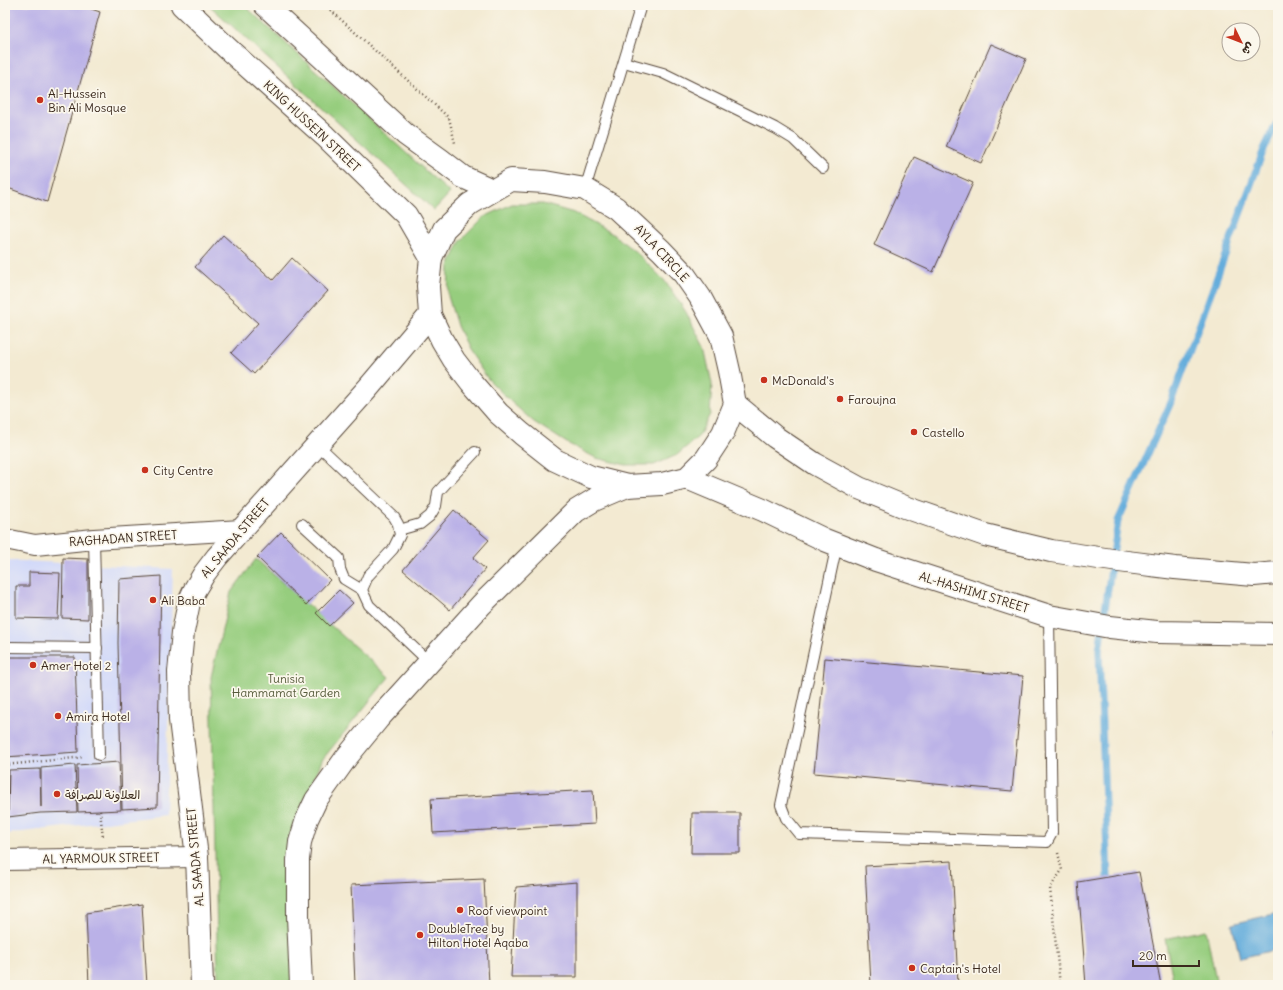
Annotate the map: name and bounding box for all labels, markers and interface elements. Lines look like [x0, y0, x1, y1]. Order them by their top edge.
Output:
north arrow [1221, 22, 1261, 62]
text: ش [1239, 40, 1258, 58]
street label: KING HUSSEIN STREET [260, 77, 364, 175]
place label: Al-Hussein Bin Ali Mosque [48, 86, 126, 115]
marker: Al-Hussein Bin Ali Mosque [35, 95, 45, 105]
street label: AYLA CIRCLE [632, 221, 692, 285]
place label: McDonald's [772, 373, 834, 388]
marker: McDonald's [759, 375, 769, 385]
place label: Faroujna [848, 392, 896, 407]
marker: Faroujna [835, 394, 845, 404]
place label: Castello [922, 425, 965, 440]
marker: Castello [909, 427, 919, 437]
place label: City Centre [153, 463, 213, 478]
marker: City Centre [140, 465, 150, 475]
street label: AL SAADA STREET [197, 495, 273, 581]
street label: RAGHADAN STREET [68, 527, 178, 549]
street label: AL-HASHIMI STREET [917, 568, 1031, 616]
place label: Ali Baba [161, 593, 205, 608]
marker: Ali Baba [148, 595, 158, 605]
place label: Amer Hotel 2 [41, 658, 112, 673]
marker: Amer Hotel 2 [28, 660, 38, 670]
park label: Tunisia Hammamat Garden [232, 671, 340, 700]
place label: Amira Hotel [66, 709, 130, 724]
marker: Amira Hotel [53, 711, 63, 721]
place label: العلاونة للصرافة [65, 787, 140, 803]
marker: العلاونة للصرافة [52, 789, 62, 799]
street label: AL SAADA STREET [183, 807, 207, 907]
street label: AL YARMOUK STREET [42, 849, 160, 867]
place label: Roof viewpoint [468, 903, 547, 918]
marker: Roof viewpoint [455, 905, 465, 915]
place label: DoubleTree by Hilton Hotel Aqaba [428, 921, 529, 950]
marker: DoubleTree by Hilton Hotel Aqaba [415, 930, 425, 940]
scale bar [1133, 942, 1199, 968]
text: 20 m [1139, 948, 1167, 963]
place label: Captain's Hotel [920, 961, 1001, 976]
marker: Captain's Hotel [907, 963, 917, 973]

